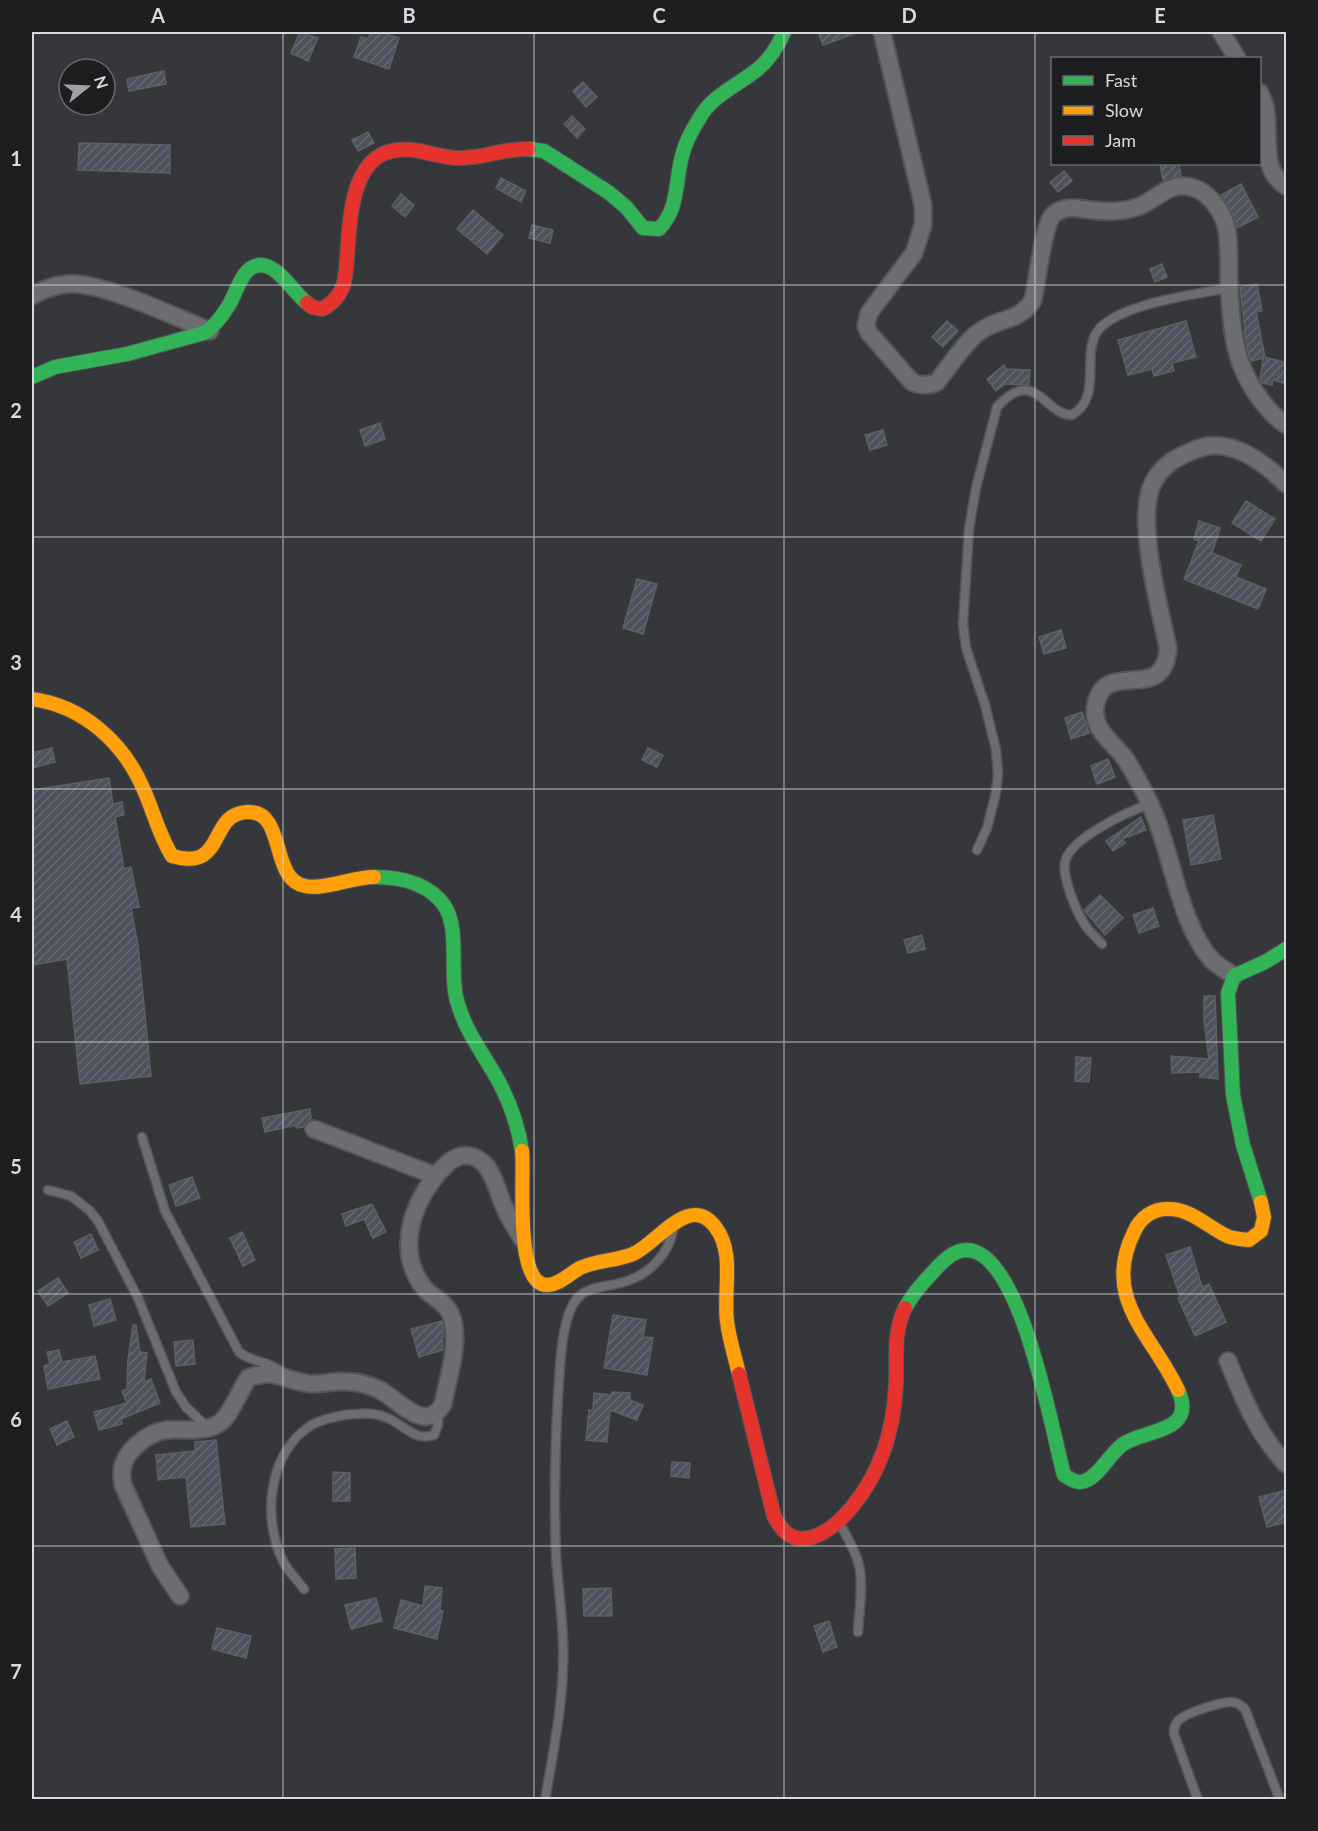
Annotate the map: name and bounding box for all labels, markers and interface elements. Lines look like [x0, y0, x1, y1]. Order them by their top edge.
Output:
text: A [150, 3, 165, 27]
text: B [402, 3, 416, 27]
text: C [652, 3, 666, 27]
text: D [901, 3, 917, 27]
text: E [1154, 3, 1166, 27]
north arrow [57, 57, 117, 117]
legend [1051, 57, 1261, 165]
text: Fast [1105, 69, 1138, 91]
text: N [91, 73, 113, 91]
text: Slow [1105, 99, 1143, 121]
text: Jam [1105, 129, 1136, 151]
text: 1 [10, 146, 22, 170]
text: 2 [10, 398, 22, 422]
text: 3 [10, 650, 22, 674]
text: 4 [10, 902, 22, 926]
text: 5 [10, 1154, 22, 1178]
text: 6 [10, 1407, 22, 1431]
text: 7 [10, 1659, 22, 1683]

